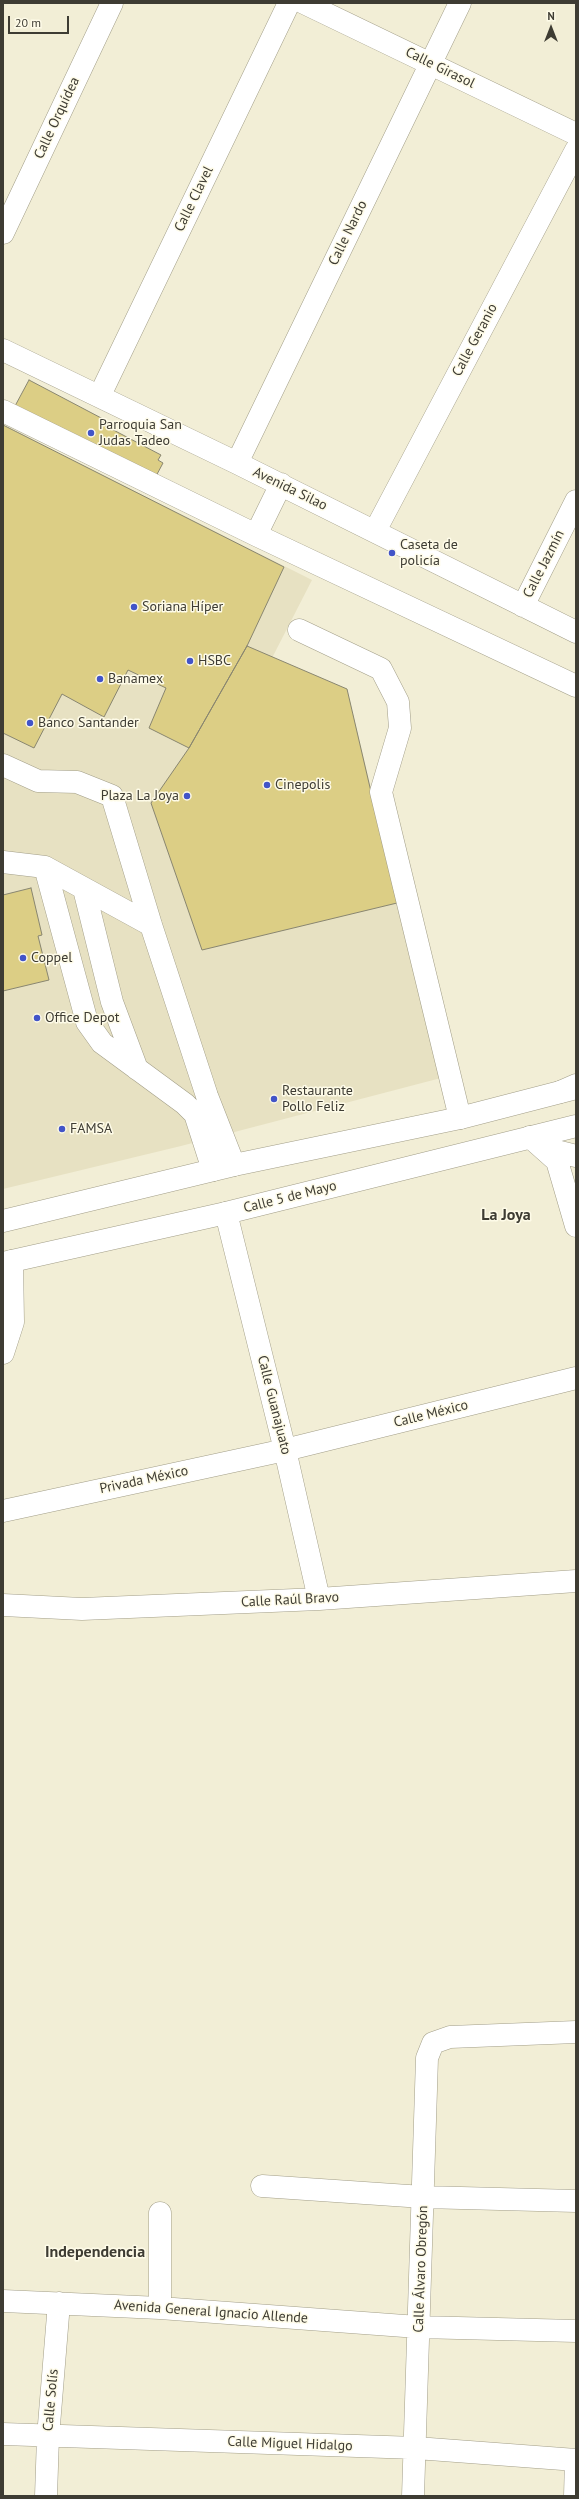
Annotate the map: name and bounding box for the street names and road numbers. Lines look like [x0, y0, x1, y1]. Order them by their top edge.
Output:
street label: Calle Girasol [403, 44, 477, 92]
street label: Calle Orquídea [31, 74, 83, 162]
street label: Calle Clavel [171, 164, 217, 234]
street label: Calle Nardo [325, 198, 371, 268]
street label: Calle Geranio [449, 301, 501, 379]
street label: Avenida Silao [250, 464, 330, 514]
street label: Calle Jazmín [520, 527, 568, 601]
street label: Calle 5 de Mayo [242, 1177, 338, 1217]
street label: Calle Guanajuato [254, 1354, 294, 1456]
street label: Calle México [392, 1397, 470, 1431]
street label: Privada México [98, 1462, 190, 1498]
street label: Calle Raúl Bravo [241, 1589, 339, 1611]
street label: Calle Álvaro Obregón [410, 2205, 432, 2333]
street label: Avenida General Ignacio Allende [114, 2297, 308, 2327]
street label: Calle Solís [40, 2368, 62, 2432]
street label: Calle Miguel Hidalgo [227, 2433, 353, 2455]

